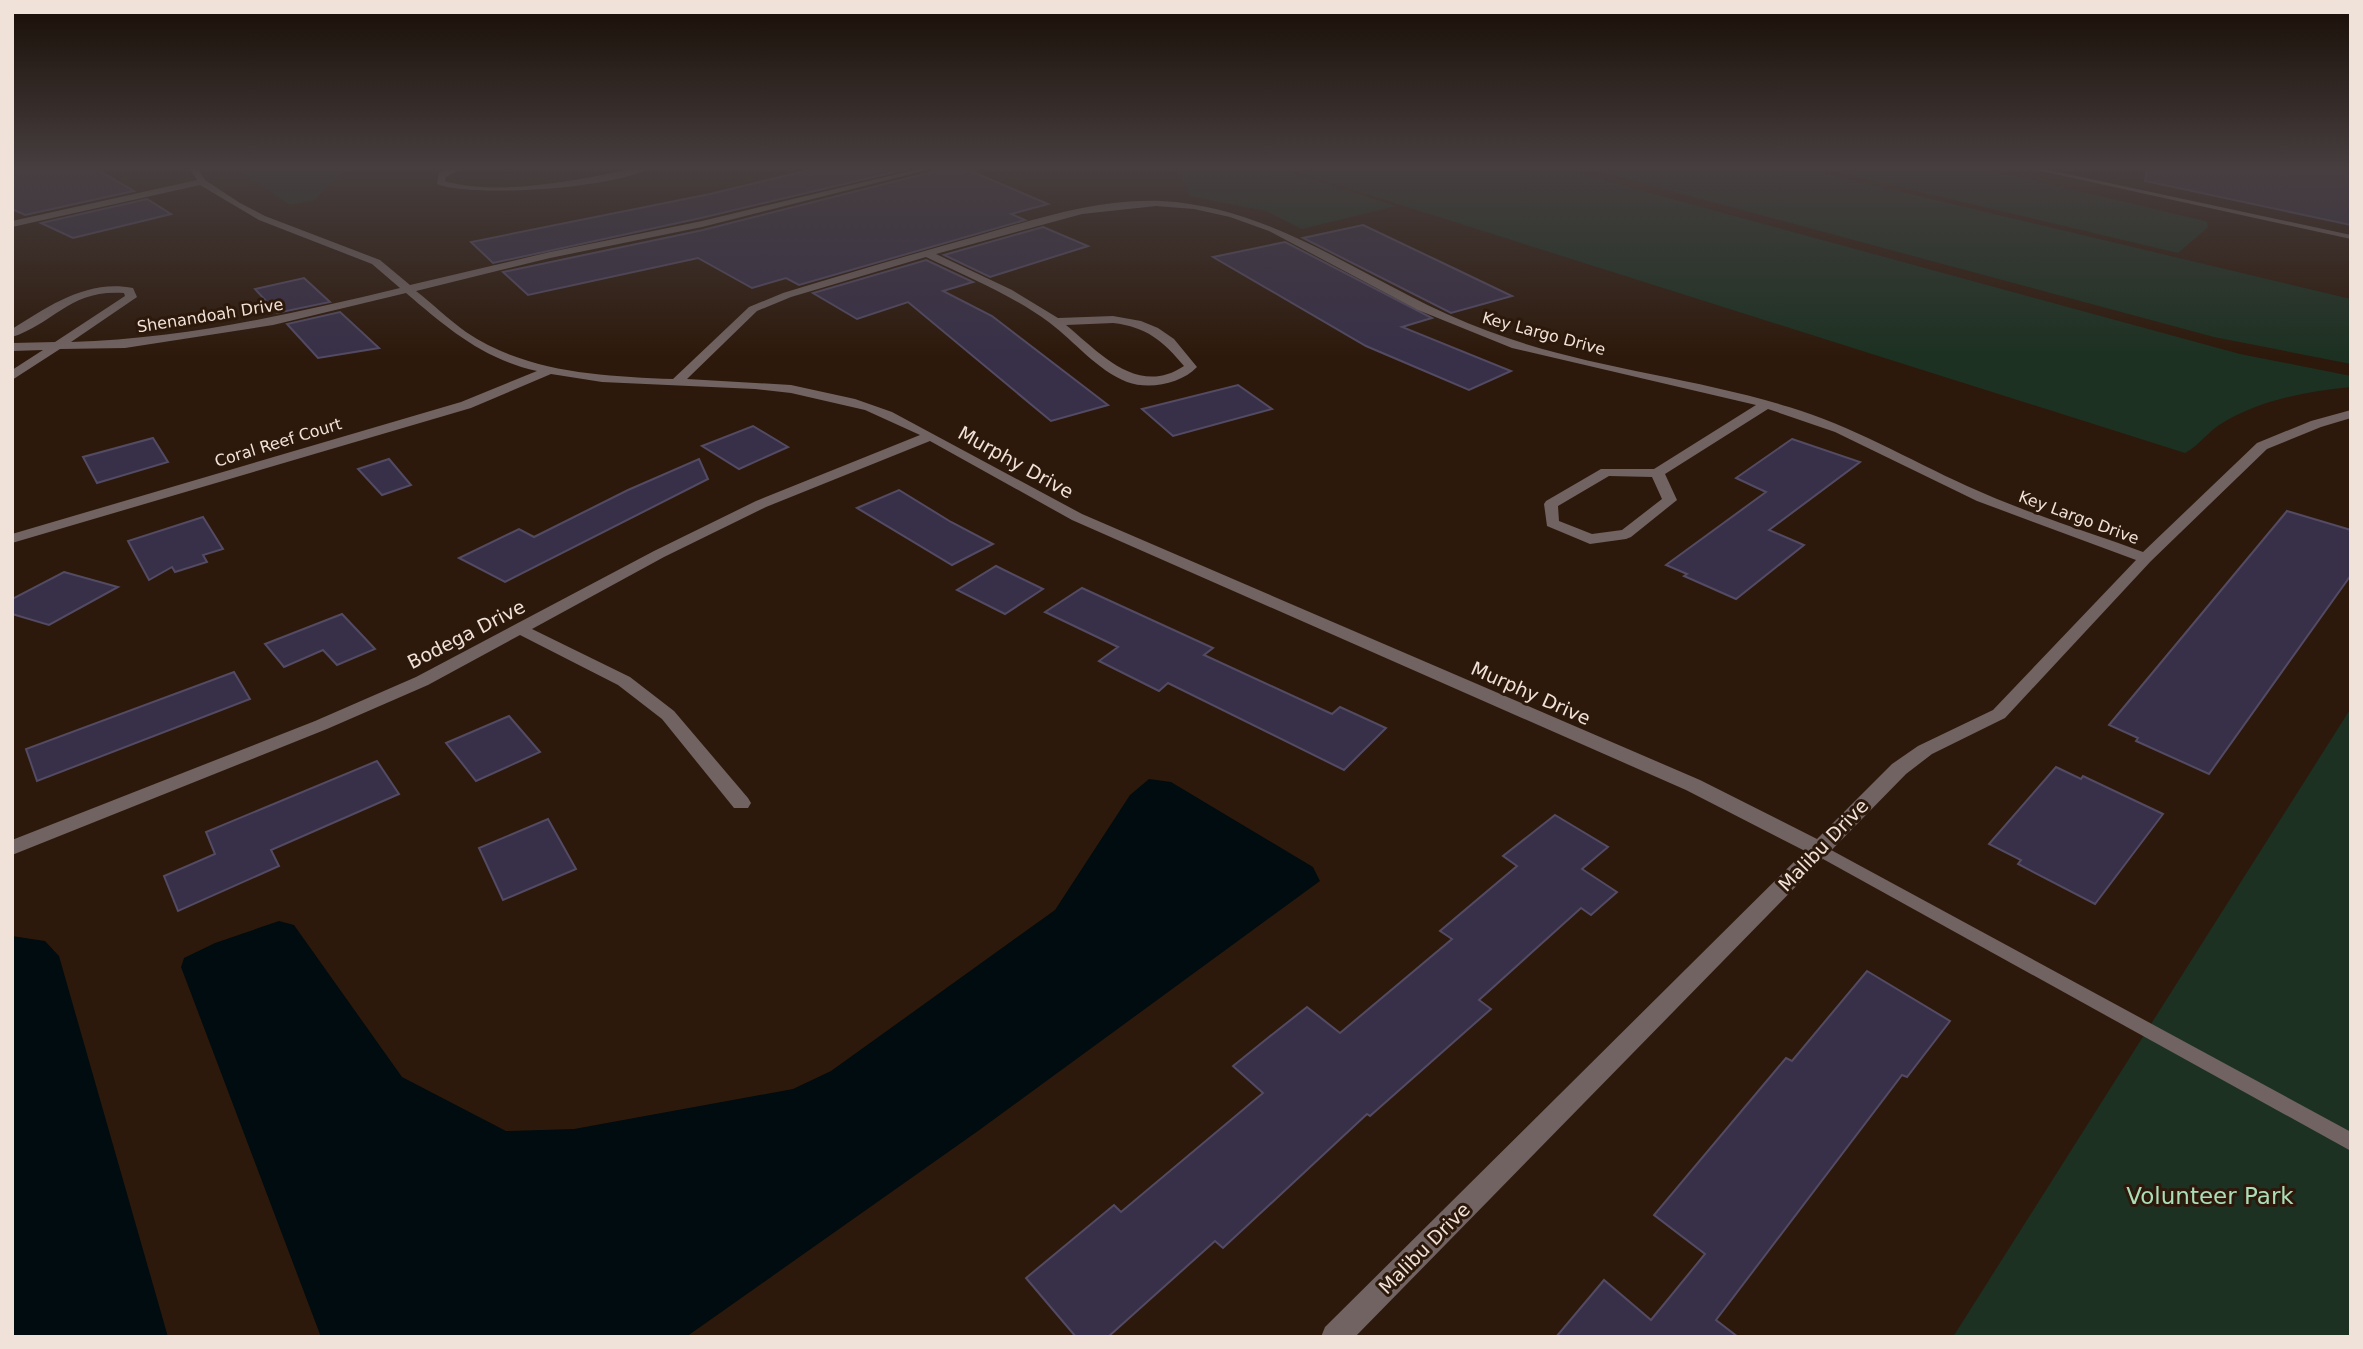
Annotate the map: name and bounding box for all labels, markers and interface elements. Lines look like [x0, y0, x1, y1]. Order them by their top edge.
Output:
street label: Shenandoah Drive [136, 295, 285, 336]
street label: Key Largo Drive [1480, 308, 1608, 359]
street label: Coral Reef Court [212, 414, 344, 471]
street label: Murphy Drive [955, 421, 1077, 503]
street label: Key Largo Drive [2016, 487, 2142, 548]
street label: Bodega Drive [404, 595, 528, 673]
street label: Murphy Drive [1468, 657, 1594, 729]
street label: Malibu Drive [1774, 794, 1872, 896]
park label: Volunteer Park [2126, 1183, 2294, 1209]
street label: Malibu Drive [1374, 1198, 1474, 1298]

